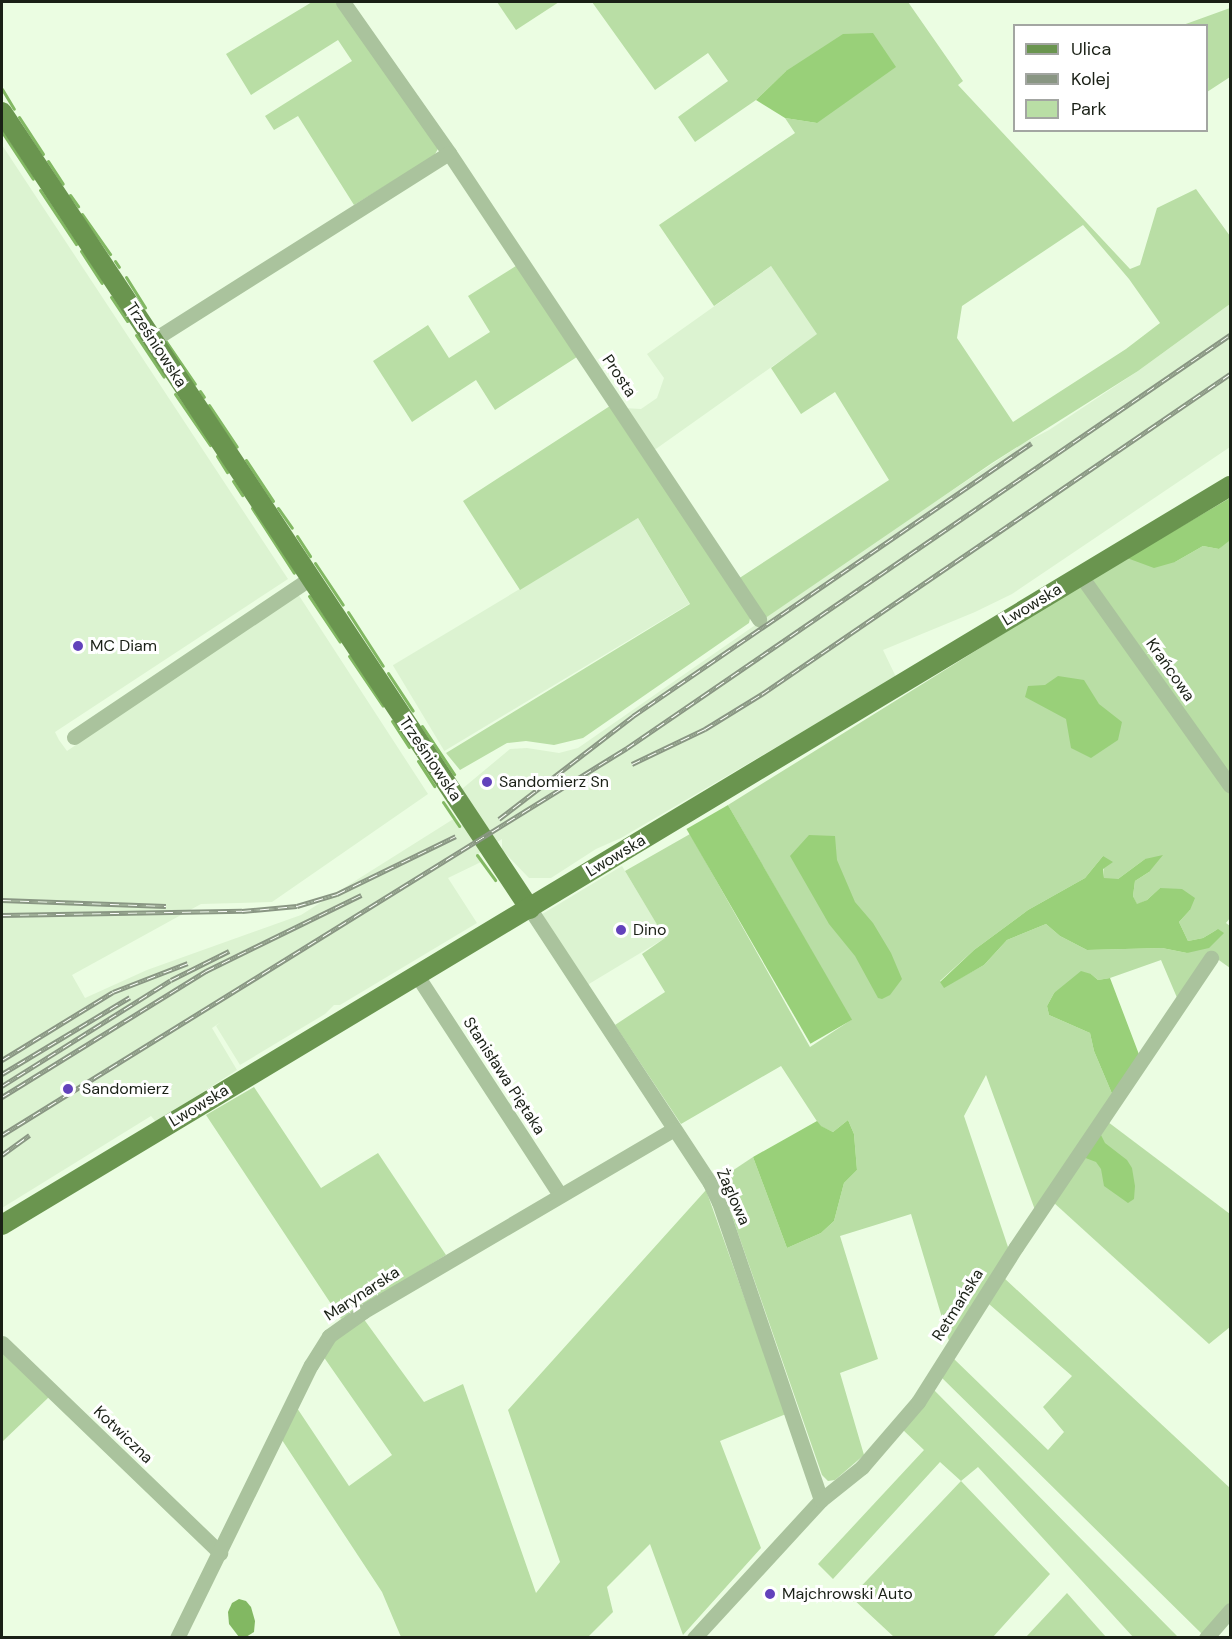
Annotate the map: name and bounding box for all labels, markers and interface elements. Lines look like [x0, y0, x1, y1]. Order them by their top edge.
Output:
legend [1013, 24, 1208, 132]
text: Ulica [1071, 37, 1111, 61]
text: Kolej [1071, 67, 1110, 91]
text: Park [1071, 97, 1107, 121]
street label: Trześniowska [121, 299, 191, 391]
street label: Prosta [598, 351, 640, 401]
street label: Lwowska [999, 580, 1065, 630]
street label: Krańcowa [1141, 635, 1199, 705]
place label: MC Diam [90, 636, 157, 656]
marker: MC Diam [71, 639, 85, 653]
street label: Trześniowska [395, 713, 465, 805]
place label: Sandomierz Sn [499, 772, 609, 792]
marker: Sandomierz Sn [480, 775, 494, 789]
street label: Lwowska [583, 831, 649, 881]
place label: Dino [633, 920, 667, 940]
marker: Dino [614, 923, 628, 937]
street label: Stanisława Piętaka [459, 1014, 549, 1138]
place label: Sandomierz [82, 1079, 169, 1099]
marker: Sandomierz [59, 1080, 77, 1098]
street label: Lwowska [166, 1081, 232, 1131]
street label: Żaglowa [712, 1166, 754, 1228]
street label: Marynarska [321, 1263, 403, 1325]
street label: Retmańska [928, 1266, 988, 1344]
street label: Kotwiczna [89, 1402, 157, 1468]
place label: Majchrowski Auto [782, 1584, 913, 1604]
marker: Majchrowski Auto [763, 1587, 777, 1601]

